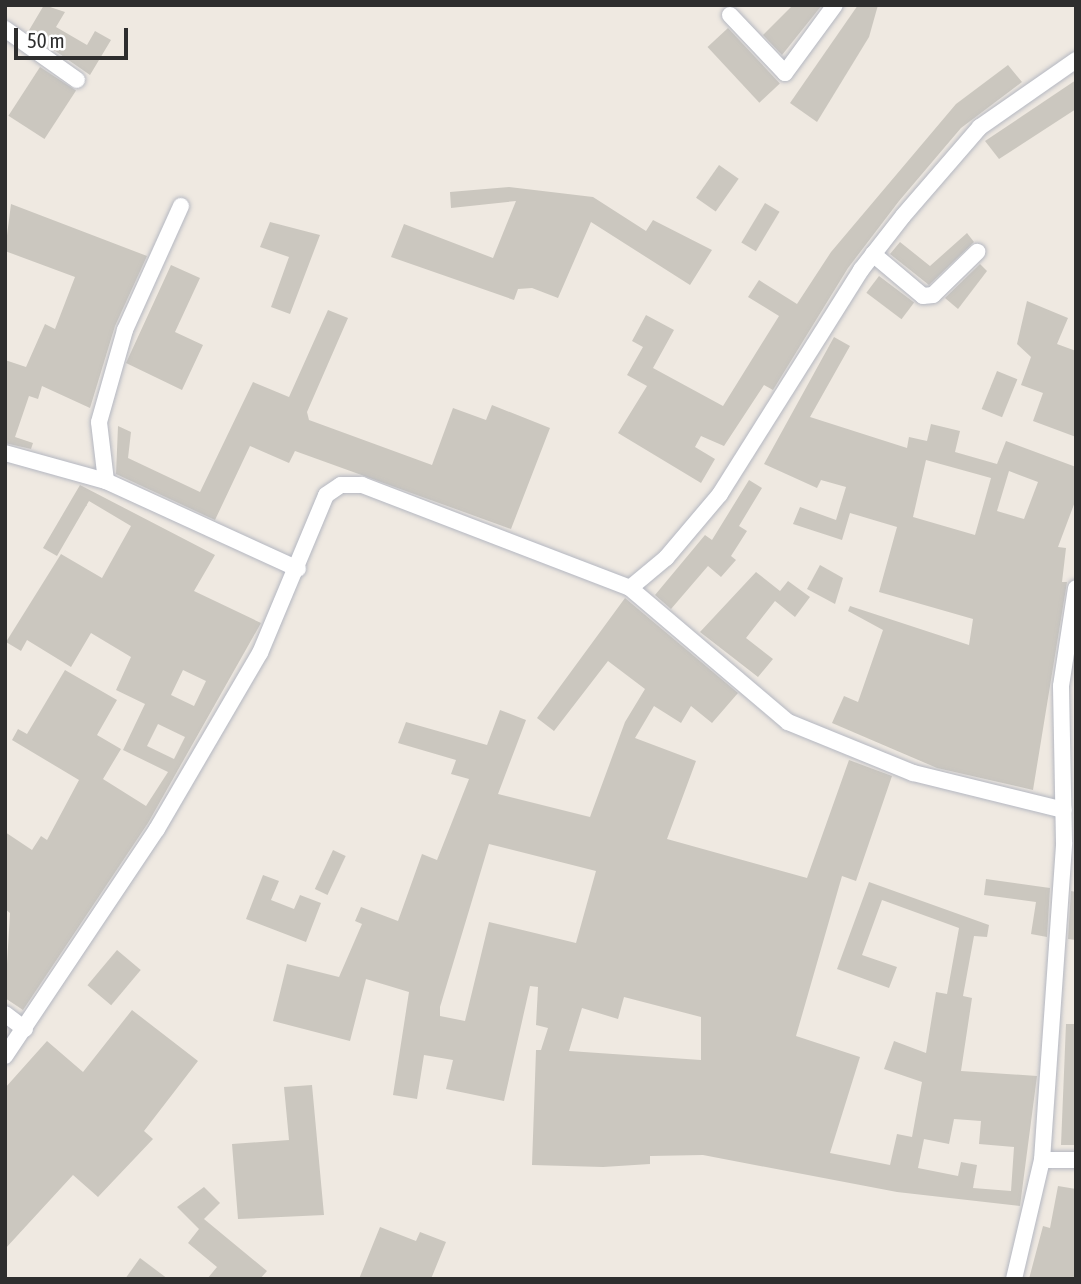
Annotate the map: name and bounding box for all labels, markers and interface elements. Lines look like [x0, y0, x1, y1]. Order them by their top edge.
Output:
scale bar [18, 14, 131, 58]
text: 50 m [27, 28, 65, 52]

